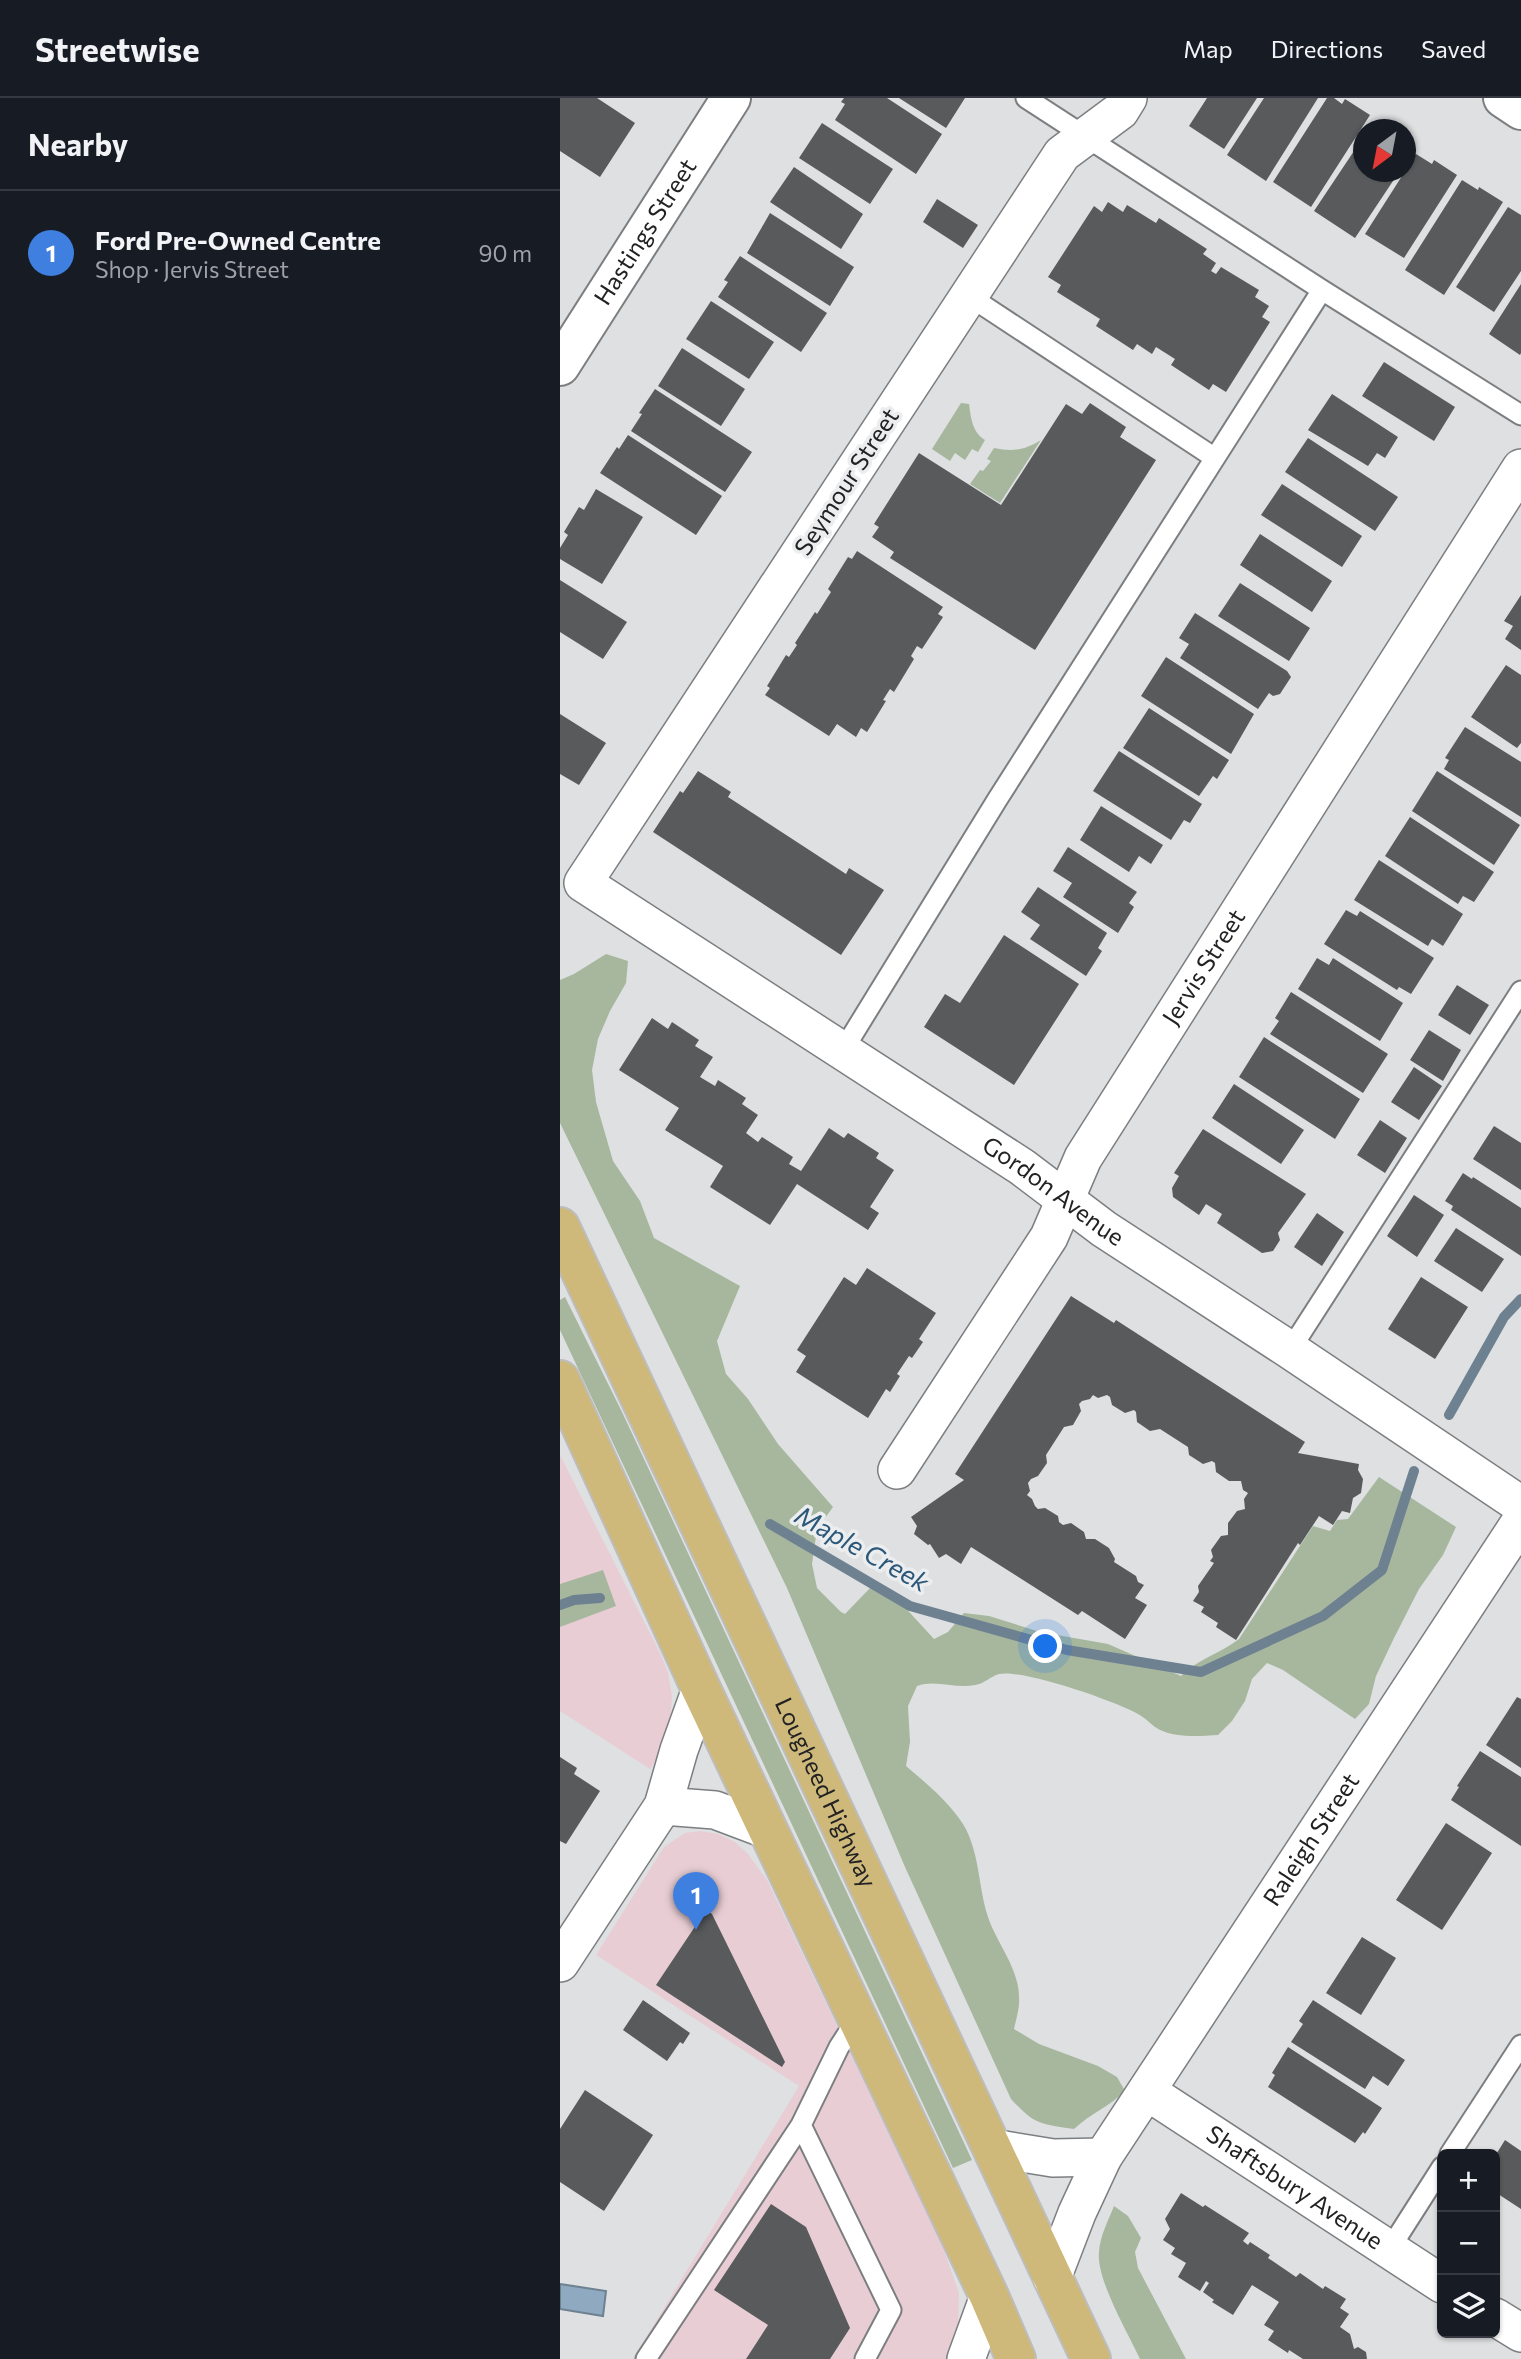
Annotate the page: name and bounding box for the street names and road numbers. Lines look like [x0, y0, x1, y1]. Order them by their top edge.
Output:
street label: Hastings Street [587, 153, 702, 310]
street label: Seymour Street [787, 402, 904, 560]
street label: Jervis Street [1155, 903, 1250, 1030]
street label: Gordon Avenue [978, 1129, 1130, 1251]
street label: Lougheed Highway [770, 1693, 884, 1892]
street label: Raleigh Street [1256, 1767, 1364, 1911]
street label: Shaftsbury Avenue [1202, 2118, 1389, 2255]

